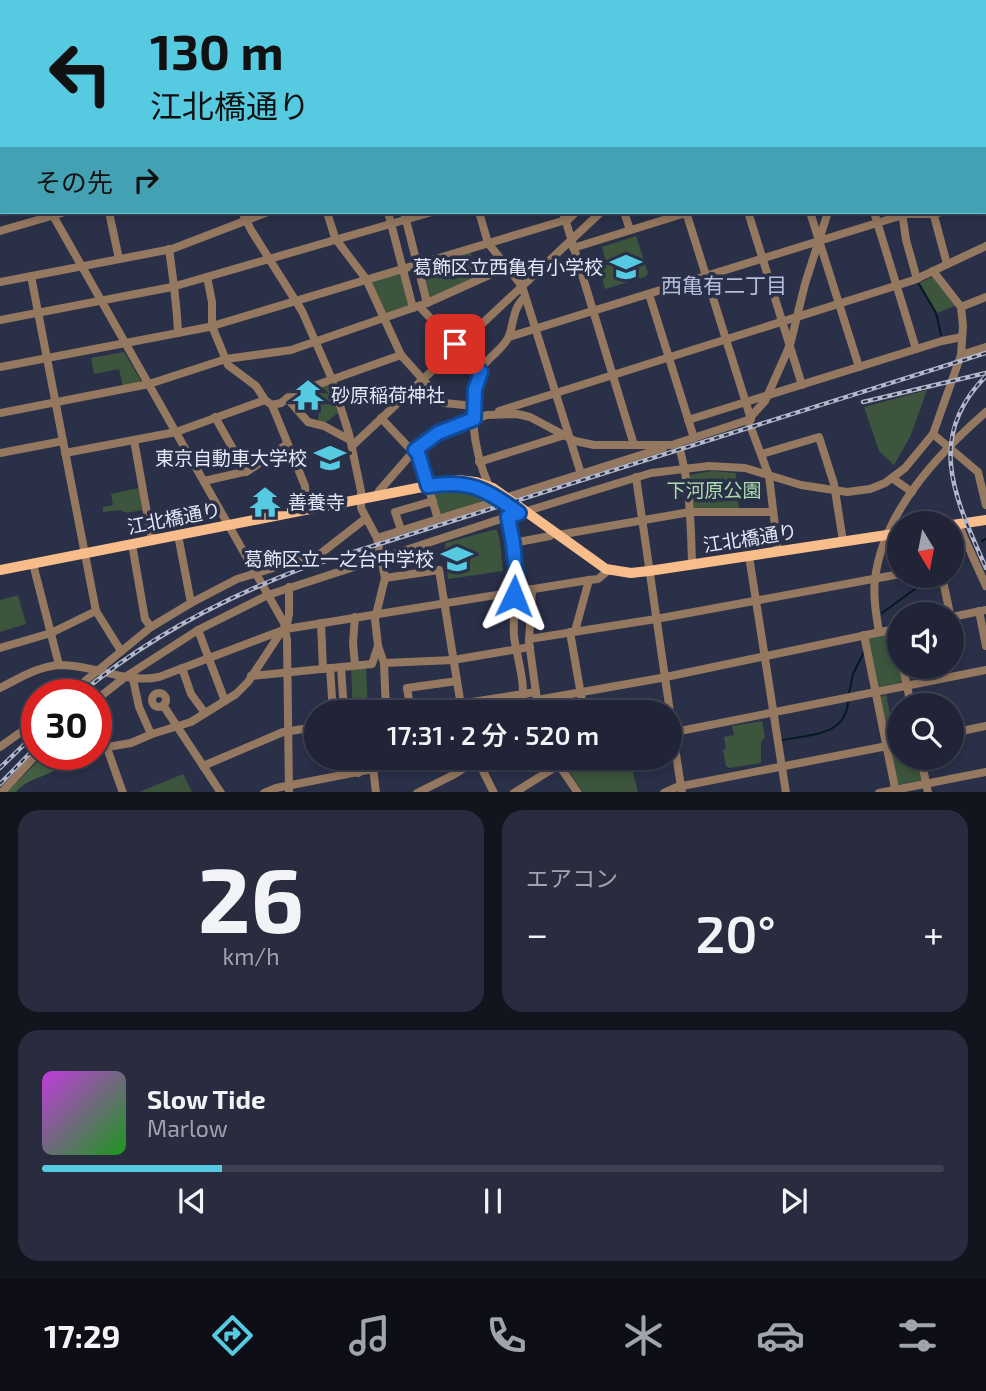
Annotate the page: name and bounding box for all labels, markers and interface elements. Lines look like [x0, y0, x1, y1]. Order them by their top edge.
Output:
text: 130 m [150, 21, 284, 80]
icon: left [35, 28, 126, 119]
text: 江北橋通り [150, 86, 310, 124]
icon: right [127, 161, 165, 199]
text: その先 [35, 166, 113, 197]
school or university icon: 葛飾区立西亀有小学校 [609, 250, 643, 284]
place label: 葛飾区立西亀有小学校 [413, 255, 603, 278]
district label: 西亀有二丁目 [661, 272, 787, 297]
pin [425, 314, 485, 374]
icon: arrive [436, 325, 474, 363]
temple icon: 砂原稲荷神社 [291, 378, 325, 412]
place label: 砂原稲荷神社 [331, 383, 445, 406]
school or university icon: 東京自動車大学校 [313, 441, 347, 475]
place label: 東京自動車大学校 [155, 446, 307, 469]
park label: 下河原公園 [666, 478, 762, 501]
temple icon: 善養寺 [248, 485, 282, 519]
place label: 善養寺 [288, 490, 345, 513]
street label: 江北橋通り [125, 497, 223, 538]
north arrow [887, 511, 964, 588]
map controls [887, 511, 964, 770]
street label: 江北橋通り [701, 519, 799, 556]
school or university icon: 葛飾区立一之台中学校 [440, 542, 474, 576]
place label: 葛飾区立一之台中学校 [244, 547, 434, 570]
position arrow [477, 559, 551, 633]
button: sound [887, 602, 964, 679]
speed limit sign: 30 [21, 679, 112, 770]
button: search [887, 693, 964, 770]
text: 17:31 · 2 分 · 520 m [387, 719, 599, 750]
text: 26 [198, 842, 304, 951]
text: エアコン [526, 864, 618, 892]
text: 20° [695, 901, 776, 963]
text: − [526, 910, 548, 956]
text: + [923, 910, 944, 956]
text: km/h [222, 942, 280, 970]
text: Slow Tide [147, 1083, 266, 1114]
text: Marlow [147, 1114, 228, 1142]
icon: previous [173, 1182, 211, 1220]
icon: pause [474, 1182, 512, 1220]
icon: next [775, 1182, 813, 1220]
icon: directions [208, 1311, 257, 1360]
icon: music [345, 1311, 394, 1360]
icon: phone [482, 1311, 531, 1360]
icon: climate [619, 1311, 668, 1360]
icon: car [756, 1311, 805, 1360]
icon: filters [893, 1311, 942, 1360]
text: 17:29 [44, 1316, 120, 1354]

